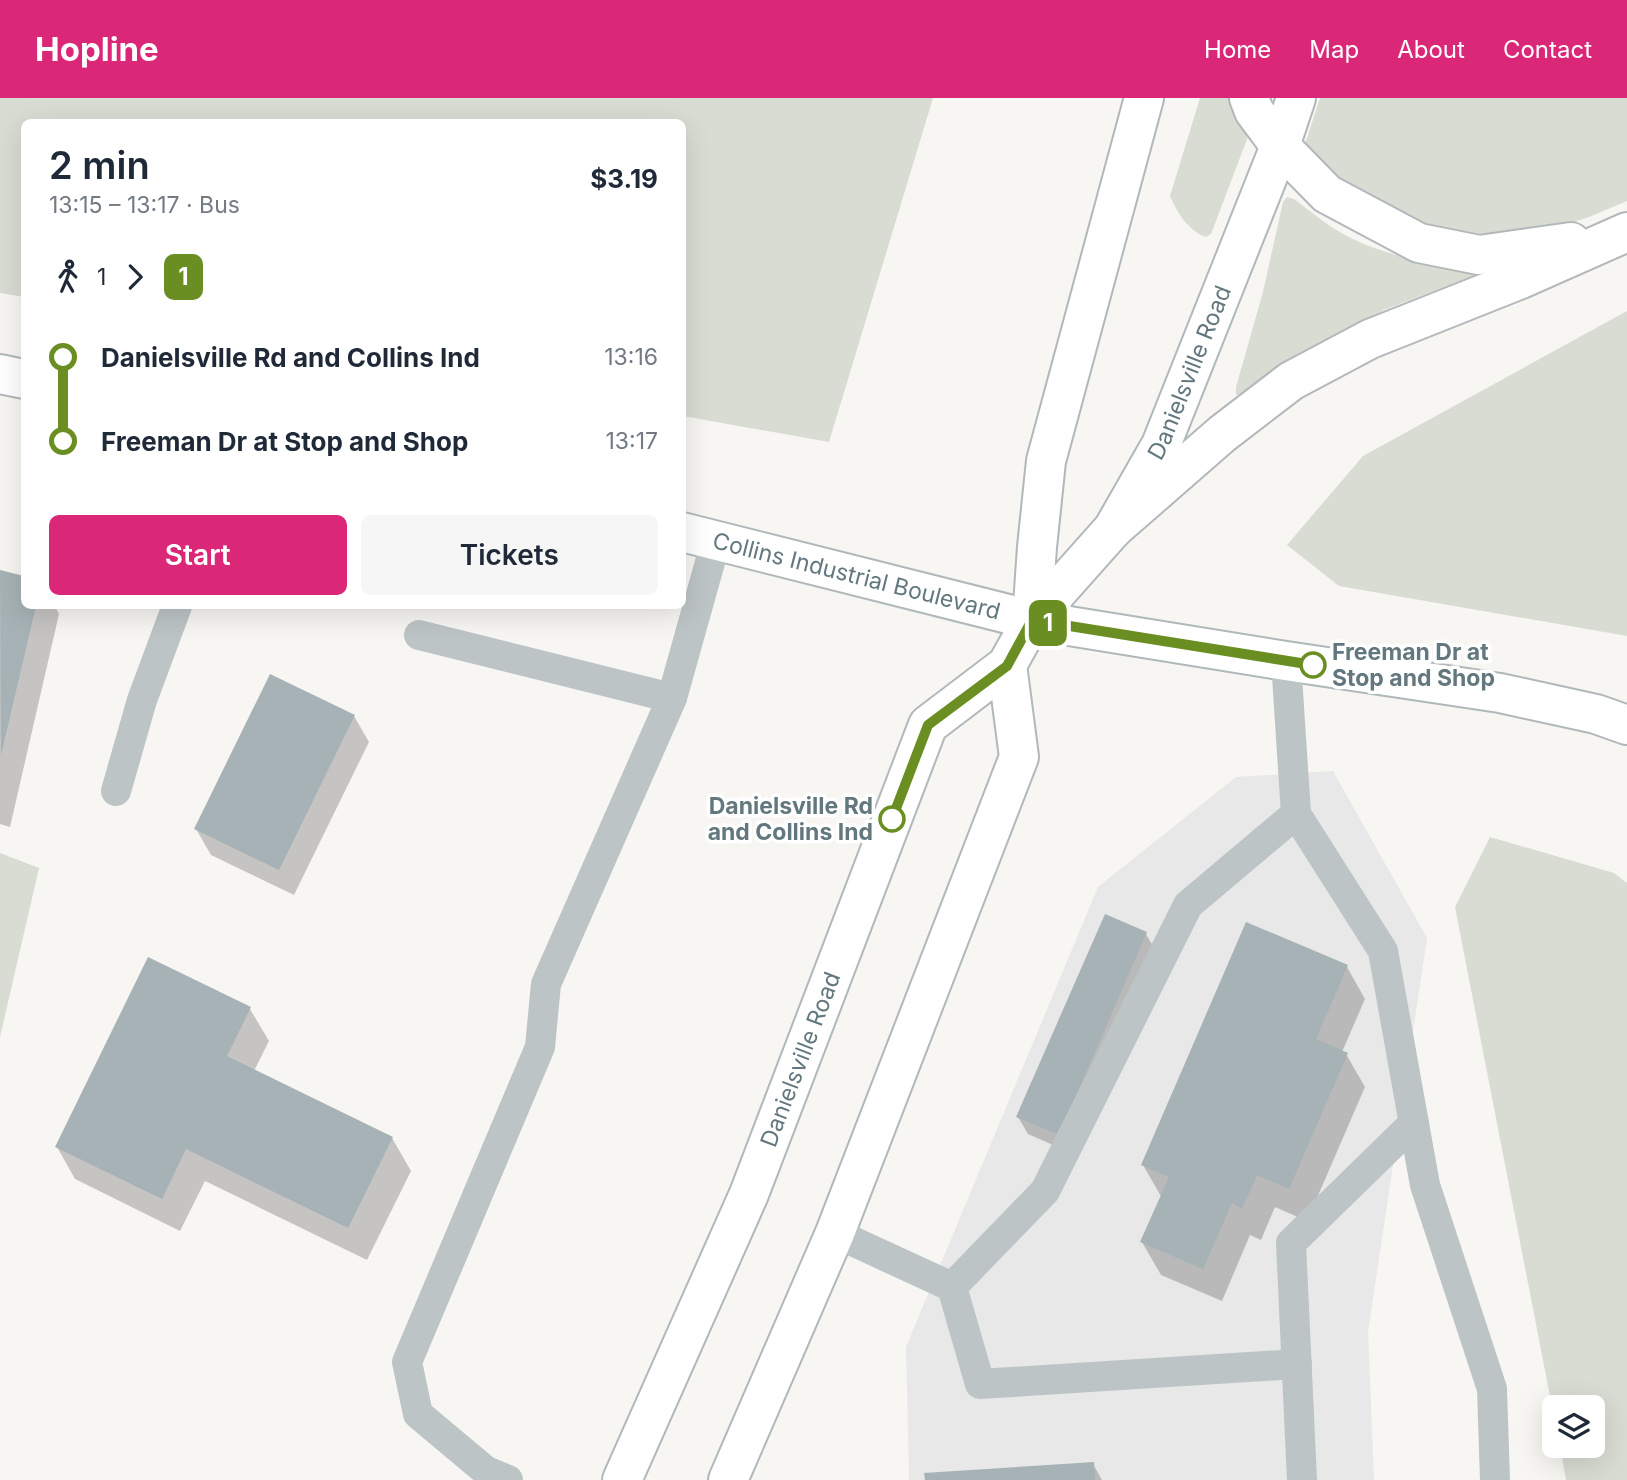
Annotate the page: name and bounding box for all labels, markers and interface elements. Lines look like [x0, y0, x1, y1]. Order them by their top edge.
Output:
text: Hopline [35, 29, 159, 69]
text: Home [1204, 35, 1271, 64]
text: Map [1309, 35, 1359, 64]
text: About [1397, 35, 1465, 64]
text: Contact [1503, 35, 1592, 64]
text: 2 min [49, 142, 150, 188]
text: $3.19 [590, 163, 658, 194]
text: 13:15 – 13:17 · Bus [49, 191, 240, 219]
icon: walk [49, 258, 87, 296]
icon: forward [116, 258, 154, 296]
text: 1 [178, 262, 189, 291]
text: 1 [97, 263, 106, 291]
street label: Danielsville Road [1142, 282, 1237, 465]
text: Danielsville Rd and Collins Ind [101, 342, 480, 373]
text: 13:16 [604, 343, 658, 371]
text: Freeman Dr at Stop and Shop [101, 426, 468, 457]
text: 13:17 [605, 427, 658, 455]
button: Start [49, 515, 347, 595]
button: Tickets [361, 515, 658, 595]
street label: Collins Industrial Boulevard [710, 526, 1003, 625]
line badge: 1 [1025, 600, 1071, 646]
text: 1 [1043, 608, 1053, 637]
place label: Freeman Dr at Stop and Shop [1332, 638, 1495, 692]
marker: Freeman Dr at Stop and Shop [1300, 652, 1326, 678]
place label: Danielsville Rd and Collins Ind [708, 792, 873, 846]
marker: Danielsville Rd and Collins Ind [879, 806, 905, 832]
street label: Danielsville Road [754, 968, 846, 1151]
map controls [1542, 1395, 1605, 1458]
button: layers [1542, 1395, 1605, 1458]

